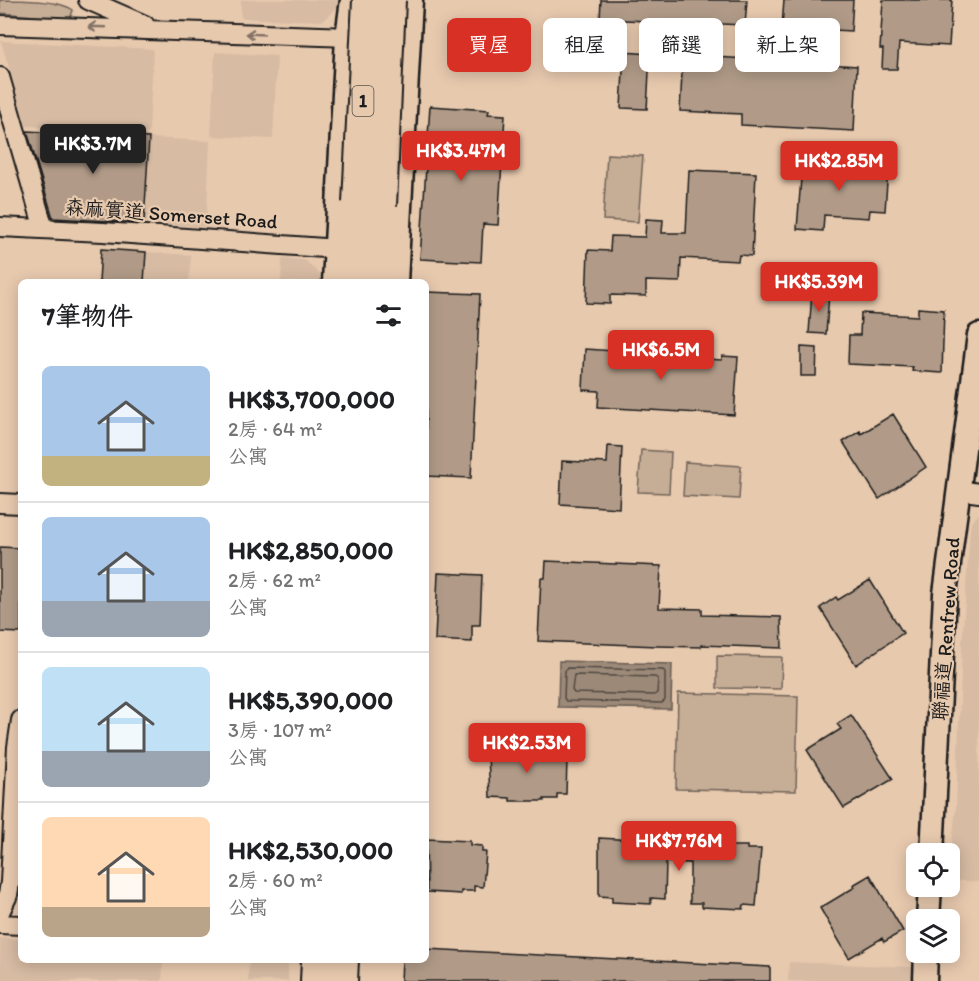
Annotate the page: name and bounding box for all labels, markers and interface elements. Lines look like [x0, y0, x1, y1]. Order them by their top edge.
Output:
chip: 買屋 [447, 18, 531, 72]
chip: 租屋 [543, 18, 627, 72]
chip: 篩選 [639, 18, 723, 72]
chip: 新上架 [735, 18, 840, 72]
one-way arrow [87, 22, 107, 33]
one-way arrow [246, 28, 266, 39]
road number: 1 [352, 86, 374, 116]
pin: HK$3.7M [38, 124, 148, 175]
text: HK$3.7M [54, 131, 132, 155]
pin: HK$3.47M [399, 131, 523, 182]
text: HK$3.47M [416, 138, 506, 162]
pin: HK$2.85M [777, 141, 901, 192]
text: HK$2.85M [795, 148, 884, 172]
street label: 森麻實道 Somerset Road [64, 195, 278, 233]
pin: HK$5.39M [757, 262, 881, 313]
text: HK$5.39M [775, 269, 863, 293]
icon: filters [372, 299, 405, 332]
text: 7筆物件 [42, 300, 133, 332]
pin: HK$6.5M [606, 330, 716, 381]
text: HK$6.5M [622, 337, 700, 361]
text: HK$3,700,000 [228, 383, 395, 415]
icon: home [90, 390, 162, 462]
text: 2房 · 64 m² [228, 417, 322, 441]
text: 公寓 [228, 444, 268, 468]
text: HK$2,850,000 [228, 534, 393, 566]
street label: 聯福道 Renfrew Road [928, 536, 964, 721]
icon: home [90, 541, 162, 613]
text: 2房 · 62 m² [228, 568, 321, 592]
text: 公寓 [228, 595, 268, 619]
text: HK$5,390,000 [228, 684, 393, 716]
icon: home [90, 691, 162, 763]
text: 3房 · 107 m² [228, 718, 332, 742]
pin: HK$2.53M [465, 723, 589, 774]
text: HK$2.53M [483, 730, 571, 754]
text: 公寓 [228, 745, 268, 769]
pin: HK$7.76M [617, 821, 741, 872]
text: HK$7.76M [635, 828, 723, 852]
text: HK$2,530,000 [228, 834, 393, 866]
icon: home [90, 841, 162, 913]
map controls [906, 843, 960, 963]
button: locate [906, 843, 960, 897]
text: 2房 · 60 m² [228, 868, 323, 892]
text: 公寓 [228, 895, 268, 919]
button: layers [906, 909, 960, 963]

